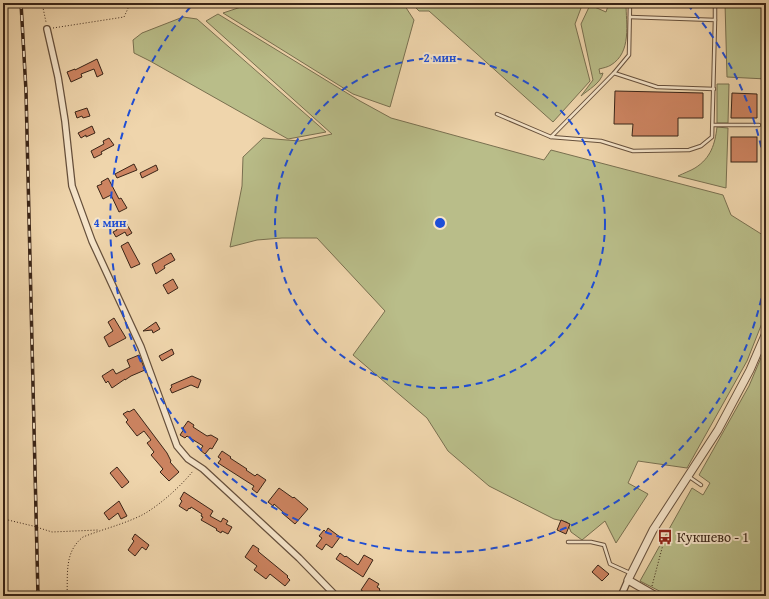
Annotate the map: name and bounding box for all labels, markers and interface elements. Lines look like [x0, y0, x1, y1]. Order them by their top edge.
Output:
text: 2 мин [424, 49, 457, 66]
text: 4 мин [94, 214, 127, 231]
centre of rings [433, 216, 447, 230]
place label: Кукшево - 1 [677, 527, 749, 547]
bus stop icon: Кукшево - 1 [656, 528, 674, 546]

